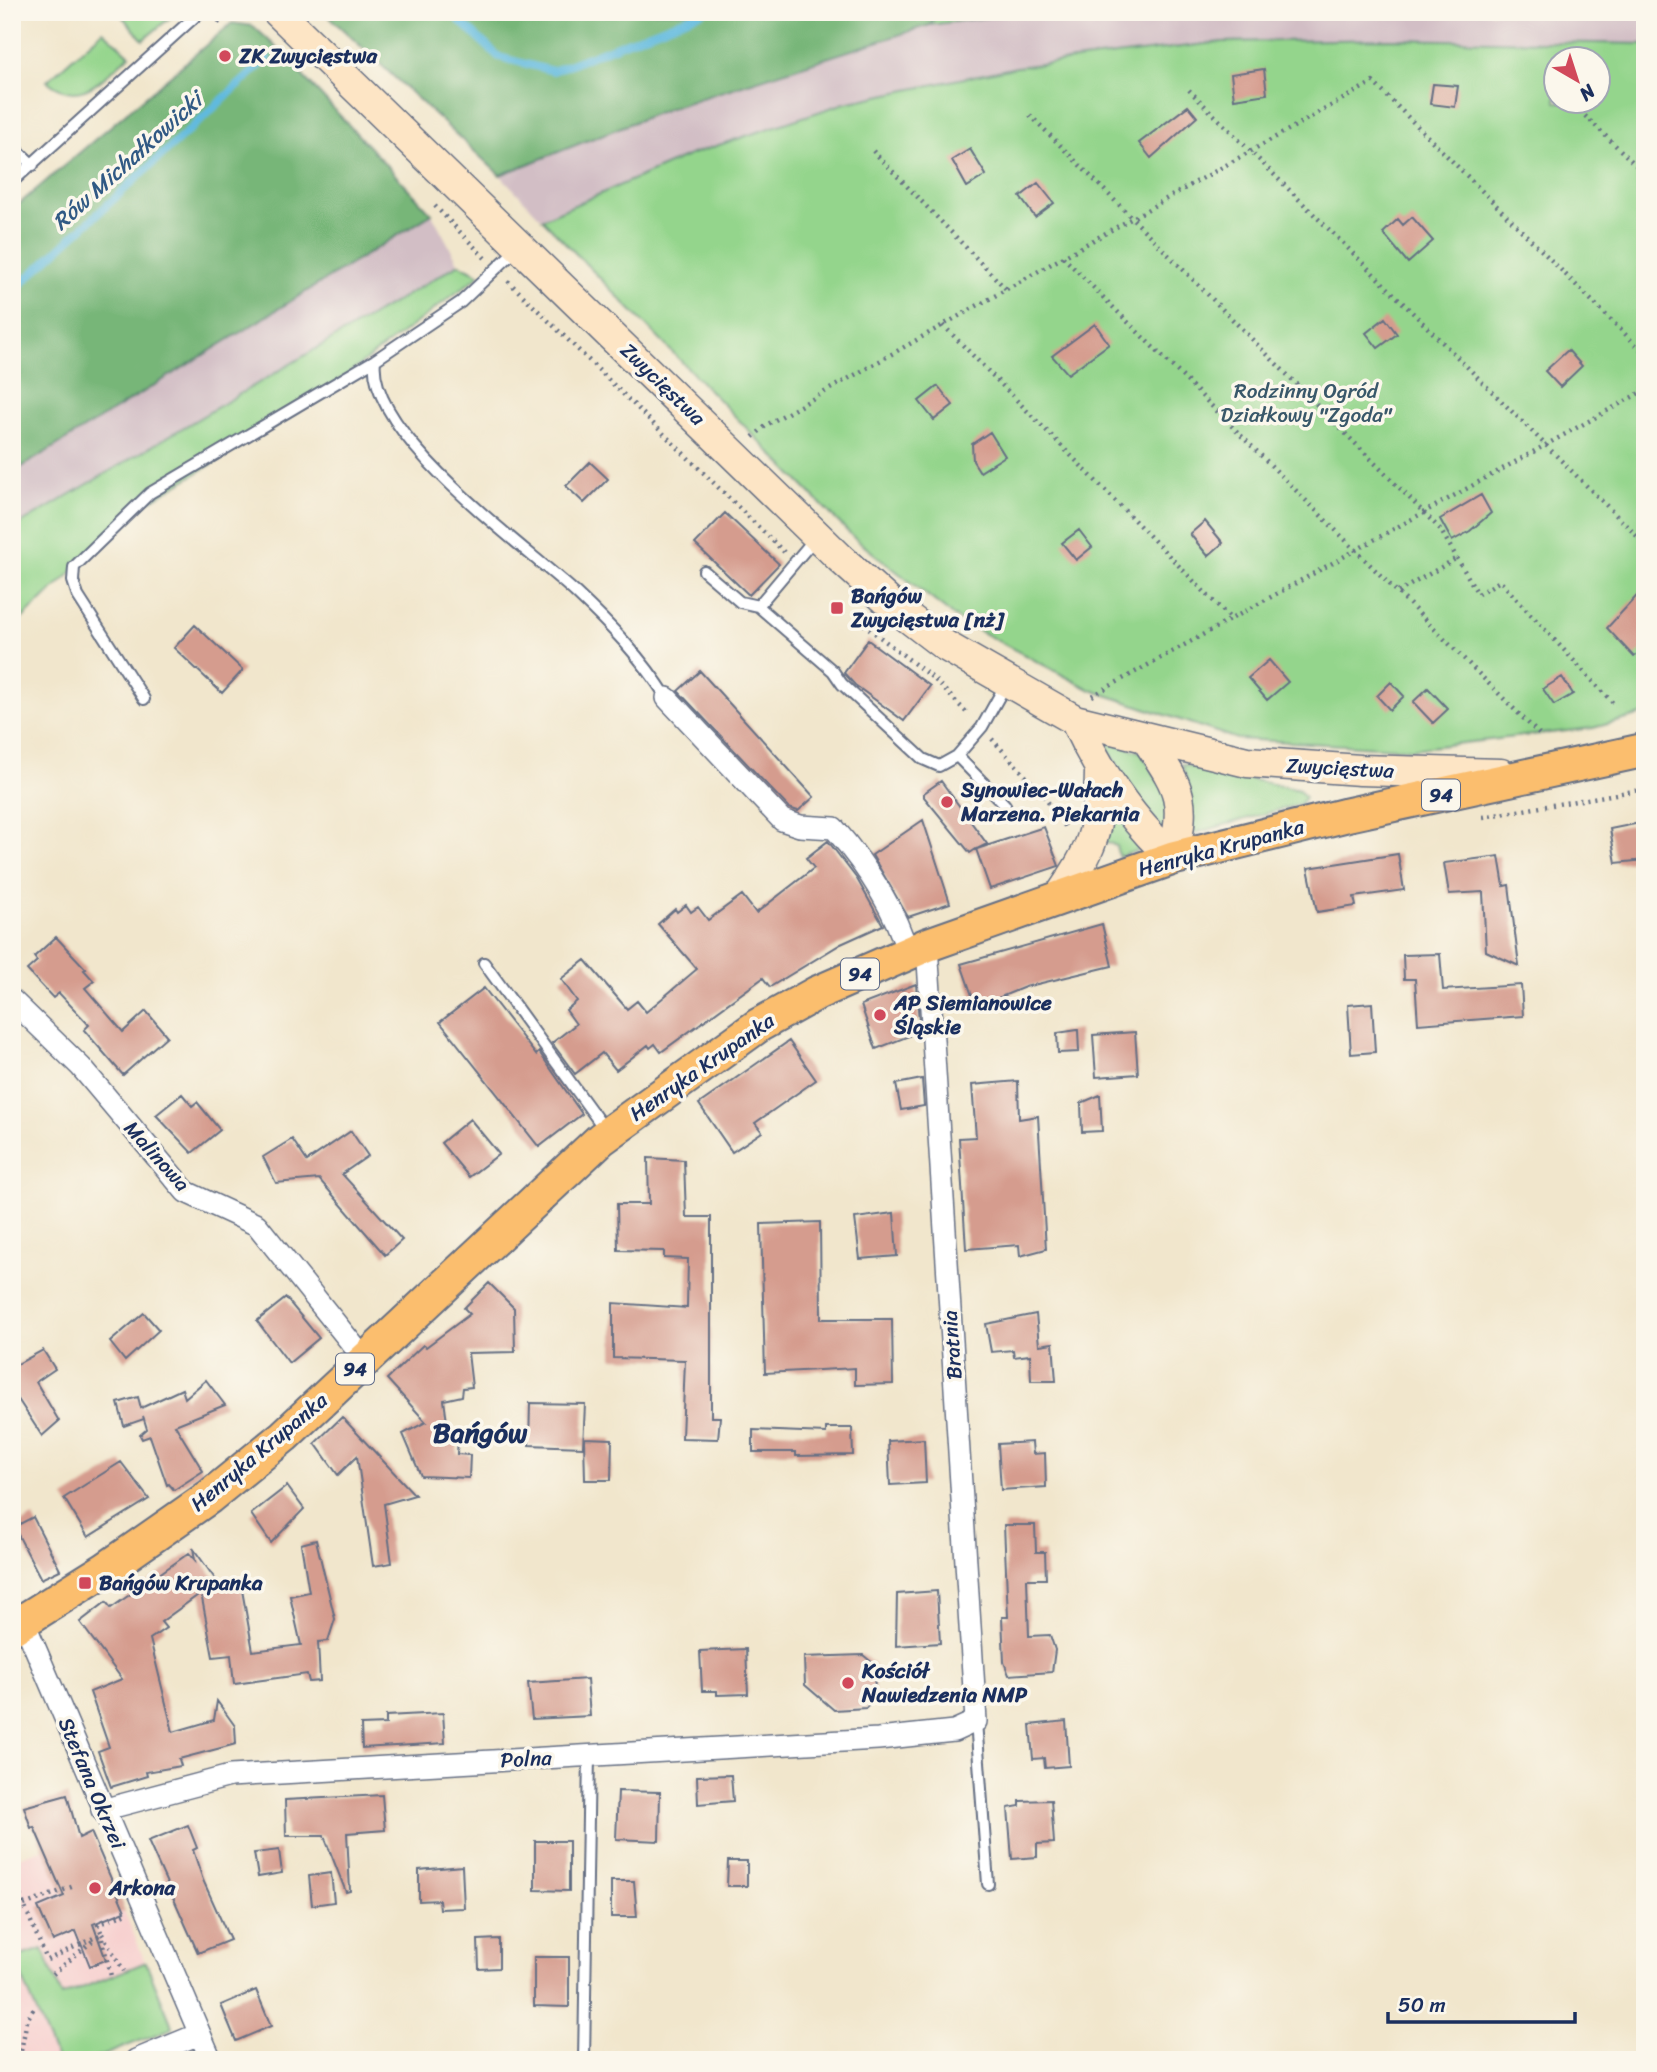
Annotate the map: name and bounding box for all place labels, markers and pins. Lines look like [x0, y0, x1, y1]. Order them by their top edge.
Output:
place label: ZK Zwycięstwa [238, 37, 379, 75]
marker: ZK Zwycięstwa [217, 48, 233, 64]
place label: Bańgów Zwycięstwa [nż] [850, 577, 1005, 639]
marker: Bańgów Zwycięstwa [nż] [829, 600, 845, 616]
place label: Synowiec-Wałach Marzena. Piekarnia [960, 771, 1141, 833]
marker: Synowiec-Wałach Marzena. Piekarnia [939, 794, 955, 810]
place label: AP Siemianowice Śląskie [893, 984, 1052, 1046]
marker: AP Siemianowice Śląskie [872, 1007, 888, 1023]
place label: Bańgów Krupanka [99, 1564, 263, 1602]
marker: Bańgów Krupanka [77, 1575, 93, 1591]
place label: Kościół Nawiedzenia NMP [861, 1652, 1028, 1714]
marker: Kościół Nawiedzenia NMP [840, 1675, 856, 1691]
place label: Arkona [108, 1869, 177, 1907]
marker: Arkona [87, 1880, 103, 1896]

